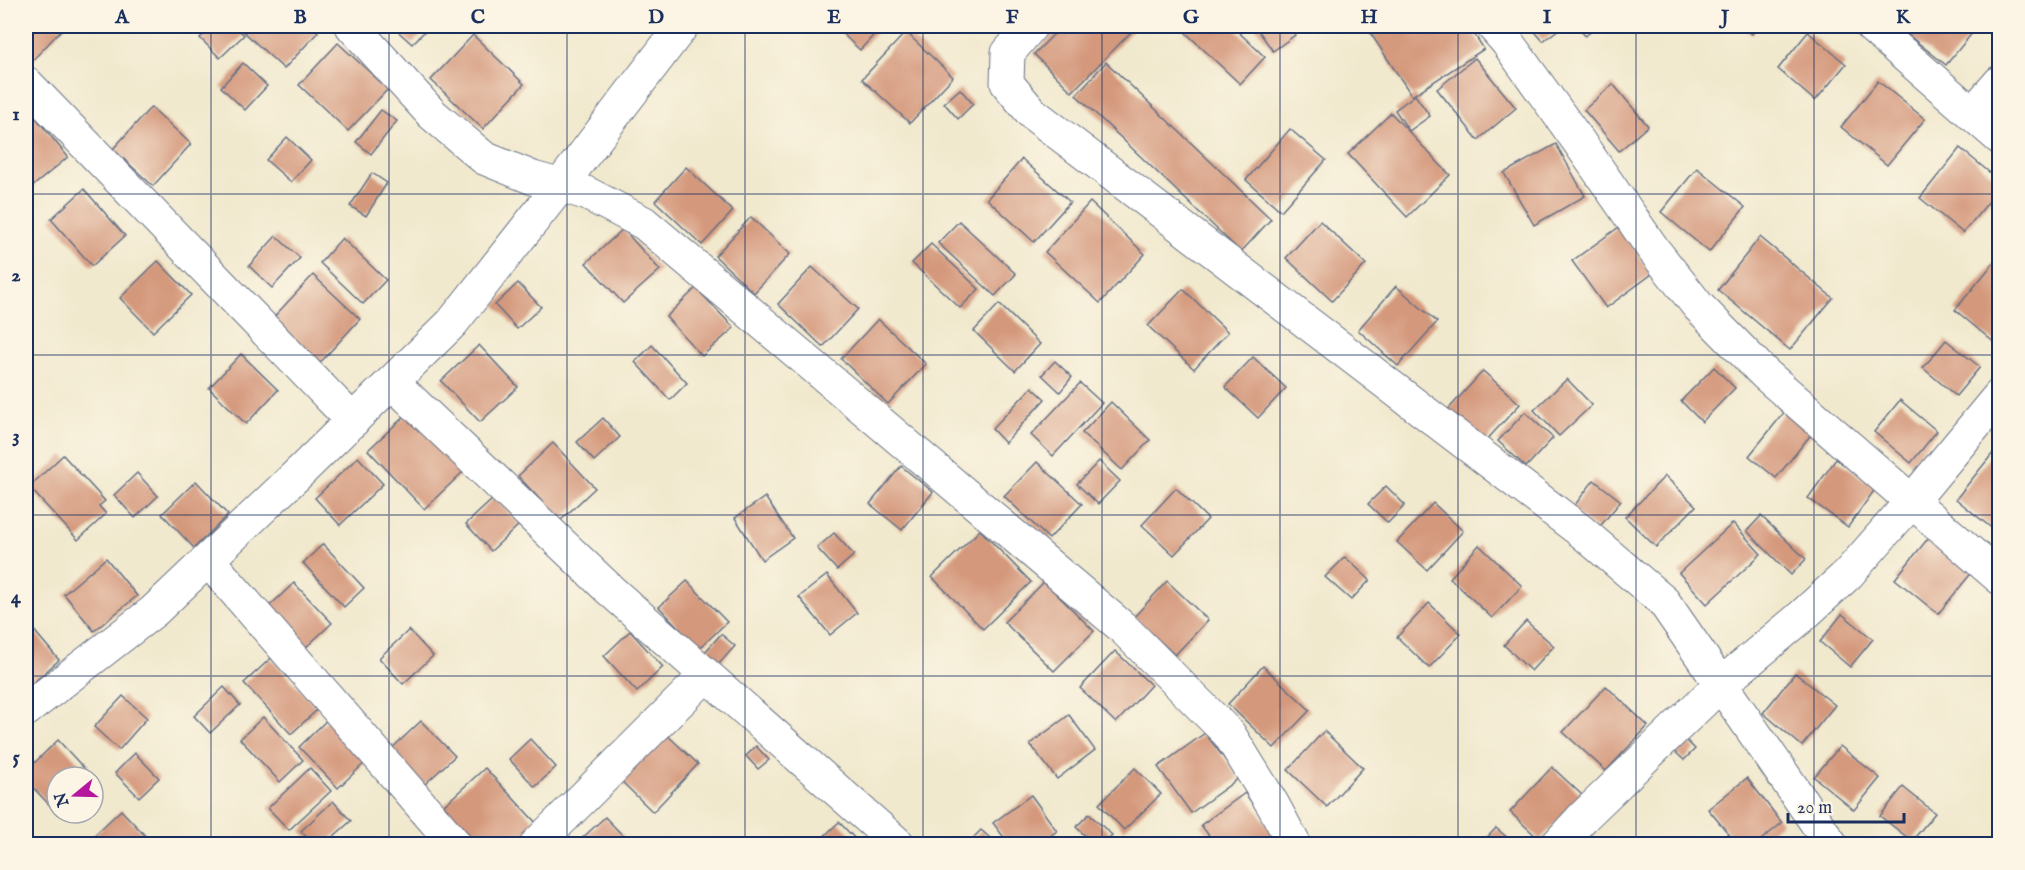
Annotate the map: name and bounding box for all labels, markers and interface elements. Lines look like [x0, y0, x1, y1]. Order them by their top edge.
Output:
text: A [114, 5, 130, 30]
text: B [293, 5, 307, 30]
text: C [471, 5, 485, 30]
text: D [648, 5, 664, 30]
text: E [827, 5, 841, 30]
text: F [1006, 5, 1019, 30]
text: G [1183, 5, 1200, 30]
text: H [1360, 5, 1378, 30]
text: I [1543, 5, 1552, 30]
text: J [1718, 5, 1730, 30]
text: K [1896, 5, 1912, 30]
text: 1 [12, 102, 20, 127]
text: 2 [11, 263, 21, 288]
text: 3 [12, 424, 20, 449]
text: 4 [11, 585, 22, 610]
text: 5 [12, 745, 20, 770]
north arrow [45, 765, 105, 825]
scale bar [1788, 786, 1904, 824]
text: N [51, 789, 75, 810]
text: 20 m [1797, 797, 1832, 820]

